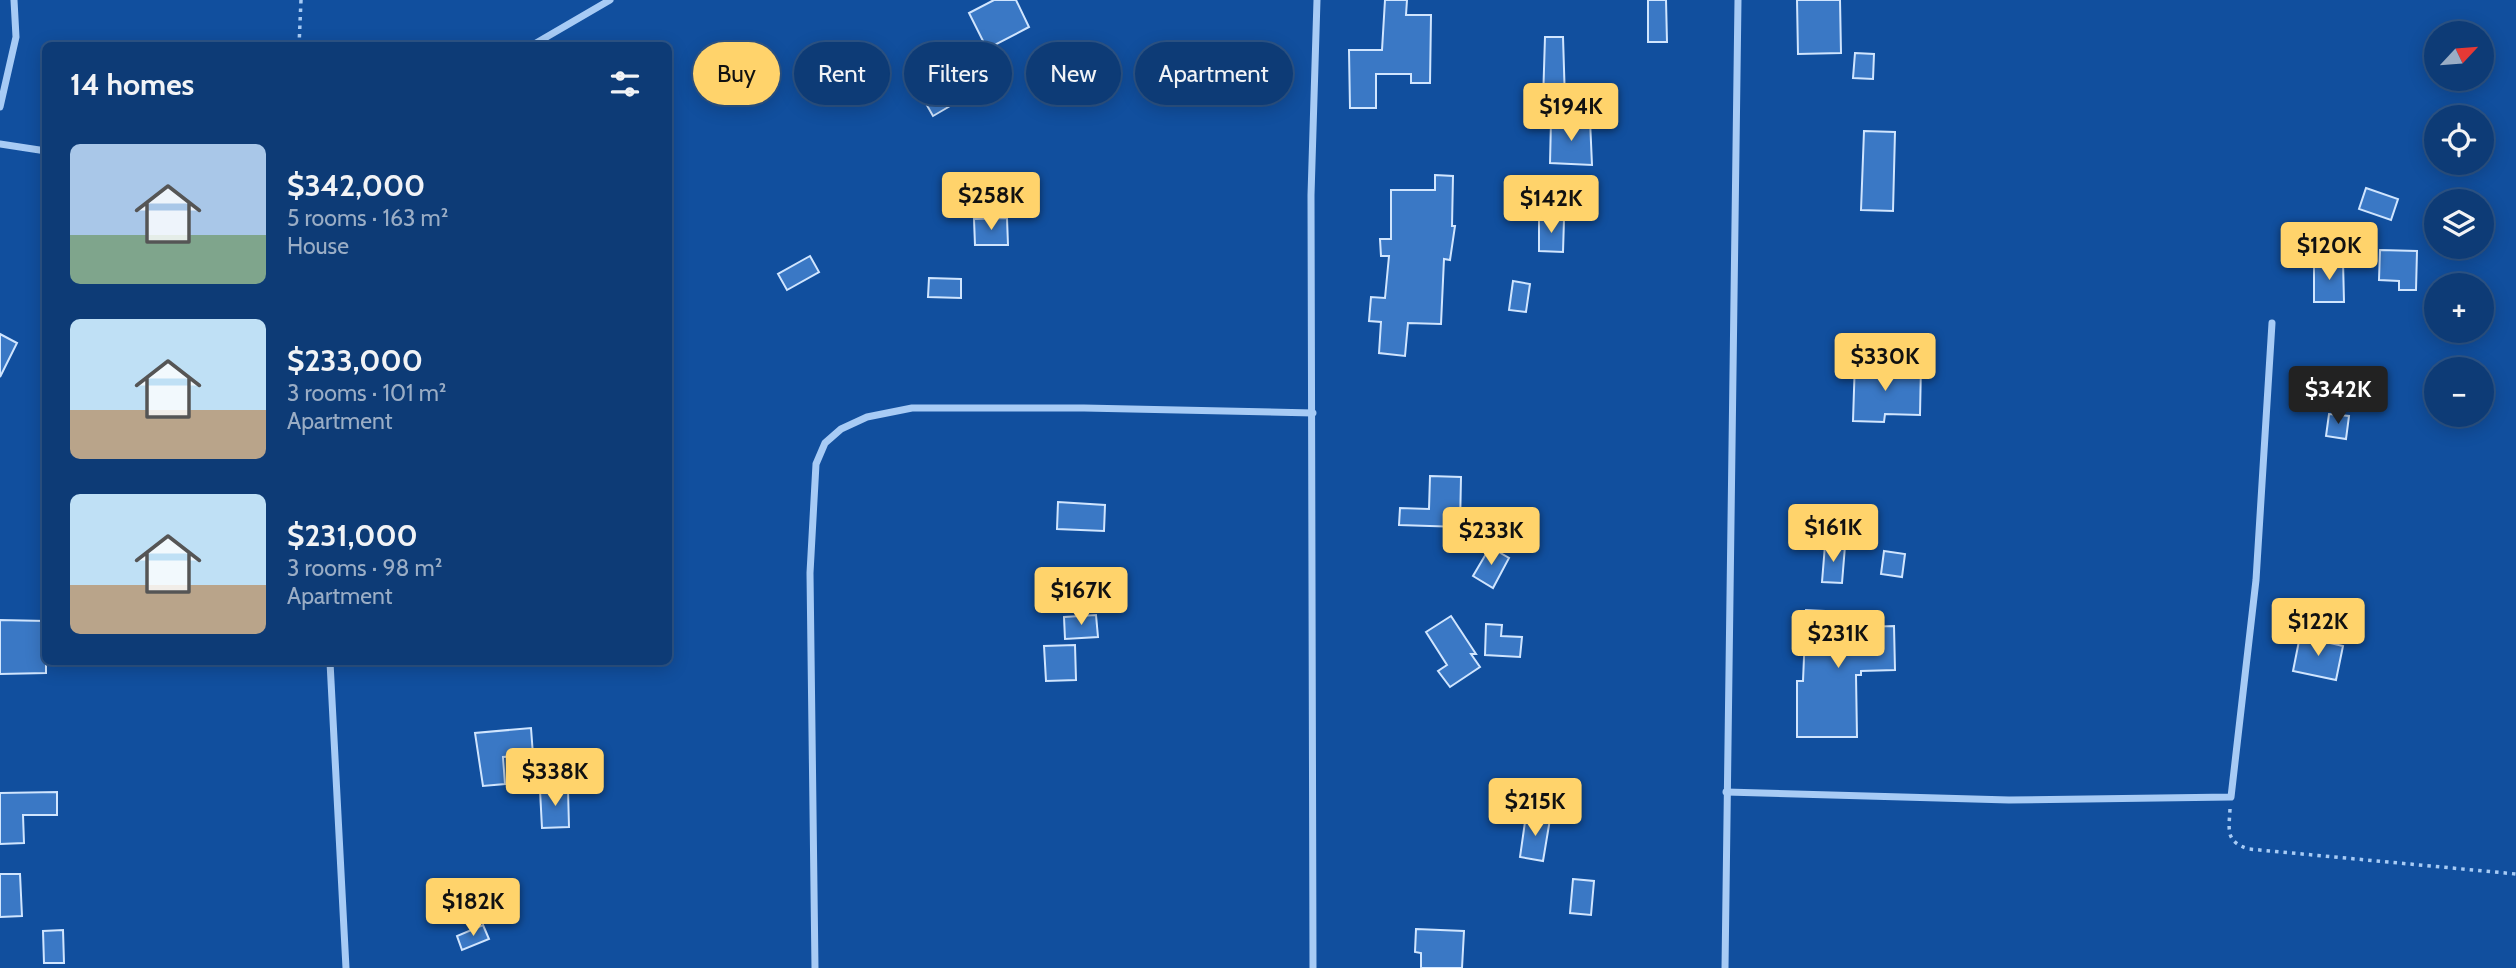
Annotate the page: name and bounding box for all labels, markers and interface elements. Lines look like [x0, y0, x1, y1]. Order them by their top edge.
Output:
north arrow [2424, 21, 2494, 91]
map controls [2424, 21, 2494, 427]
chip: Buy [693, 42, 780, 105]
chip: Rent [794, 42, 890, 105]
chip: Filters [904, 42, 1012, 105]
chip: New [1026, 42, 1121, 105]
chip: Apartment [1135, 42, 1293, 105]
icon: filters [606, 65, 644, 103]
text: 14 homes [70, 66, 194, 103]
pin: $194K [1522, 83, 1620, 143]
text: $194K [1539, 92, 1603, 120]
button: locate [2424, 105, 2494, 175]
text: $342,000 [287, 167, 425, 204]
icon: home [126, 172, 210, 256]
pin: $258K [942, 173, 1040, 232]
pin: $142K [1502, 176, 1600, 235]
text: $258K [958, 181, 1024, 209]
text: $142K [1520, 184, 1582, 212]
button: layers [2424, 189, 2494, 259]
text: 5 rooms · 163 m² [287, 204, 448, 232]
pin: $120K [2280, 222, 2378, 282]
text: $120K [2297, 231, 2361, 259]
text: House [287, 232, 349, 260]
button: + [2424, 273, 2494, 343]
pin: $330K [1836, 334, 1934, 393]
text: $233,000 [287, 342, 423, 379]
text: $330K [1851, 342, 1919, 370]
icon: home [126, 347, 210, 431]
button: − [2424, 357, 2494, 427]
pin: $342K [2289, 366, 2387, 426]
text: $342K [2305, 375, 2371, 403]
text: 3 rooms · 101 m² [287, 379, 446, 407]
text: Apartment [287, 407, 392, 435]
pin: $161K [1784, 504, 1882, 564]
pin: $233K [1442, 508, 1540, 567]
text: $161K [1804, 513, 1862, 541]
text: $233K [1459, 516, 1523, 544]
text: $231,000 [287, 517, 418, 554]
icon: home [126, 522, 210, 606]
text: 3 rooms · 98 m² [287, 554, 442, 582]
pin: $167K [1032, 568, 1130, 627]
text: $167K [1051, 576, 1111, 604]
text: Apartment [287, 582, 392, 610]
pin: $122K [2269, 598, 2367, 658]
text: $122K [2288, 607, 2348, 635]
pin: $231K [1789, 610, 1887, 670]
text: $231K [1808, 619, 1868, 647]
pin: $338K [506, 748, 604, 808]
text: $338K [522, 757, 588, 785]
pin: $215K [1486, 778, 1584, 838]
text: $215K [1505, 787, 1565, 815]
pin: $182K [424, 878, 522, 938]
text: $182K [442, 887, 504, 915]

